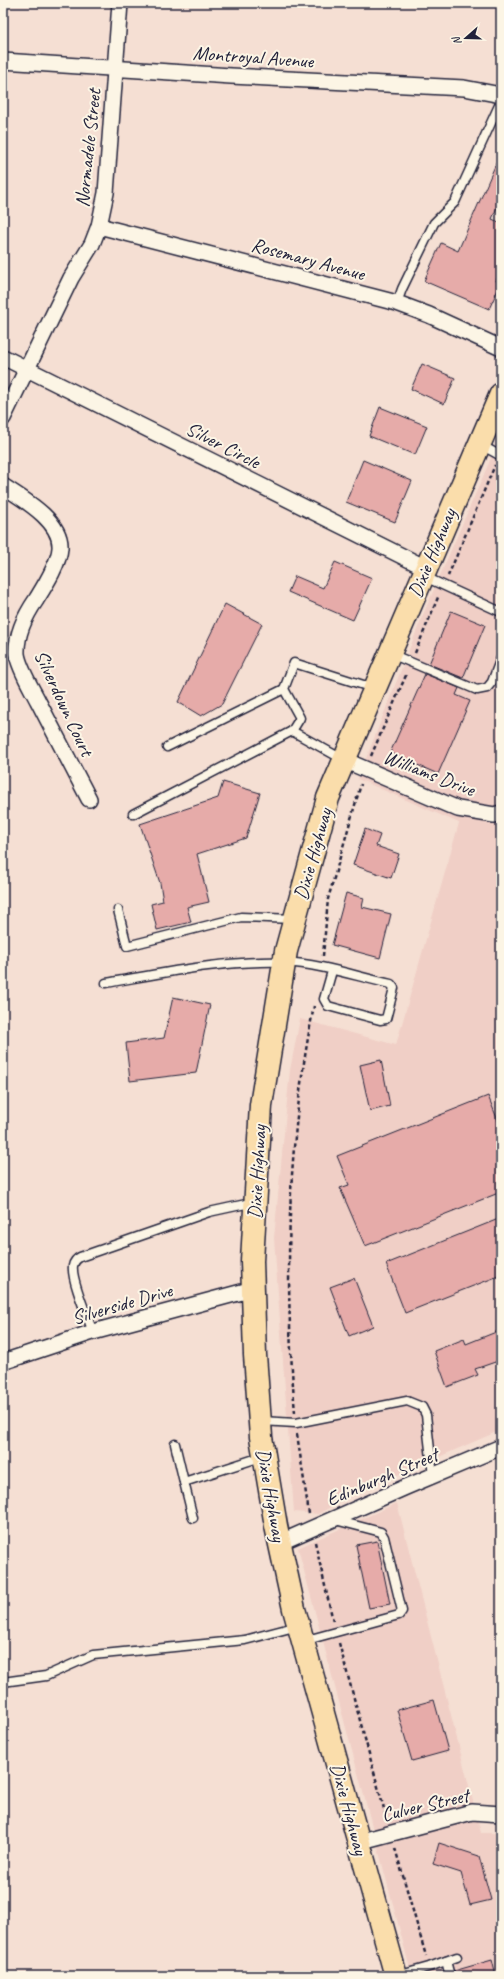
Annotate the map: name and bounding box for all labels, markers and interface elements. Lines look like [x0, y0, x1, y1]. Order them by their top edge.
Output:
north arrow [446, 18, 486, 58]
text: N [448, 34, 464, 47]
street label: Montroyal Avenue [192, 40, 316, 74]
street label: Normadele Street [69, 85, 107, 208]
street label: Rosemary Avenue [249, 232, 369, 287]
street label: Silver Circle [182, 416, 266, 475]
street label: Dixie Highway [402, 504, 462, 601]
street label: Silverdown Court [28, 646, 101, 762]
street label: Williams Drive [380, 744, 480, 802]
street label: Dixie Highway [288, 804, 338, 903]
street label: Dixie Highway [242, 1123, 272, 1220]
street label: Silverside Drive [69, 1277, 176, 1330]
street label: Edinburgh Street [322, 1441, 445, 1512]
street label: Dixie Highway [251, 1447, 292, 1545]
street label: Dixie Highway [325, 1760, 374, 1859]
street label: Culver Street [379, 1782, 474, 1827]

